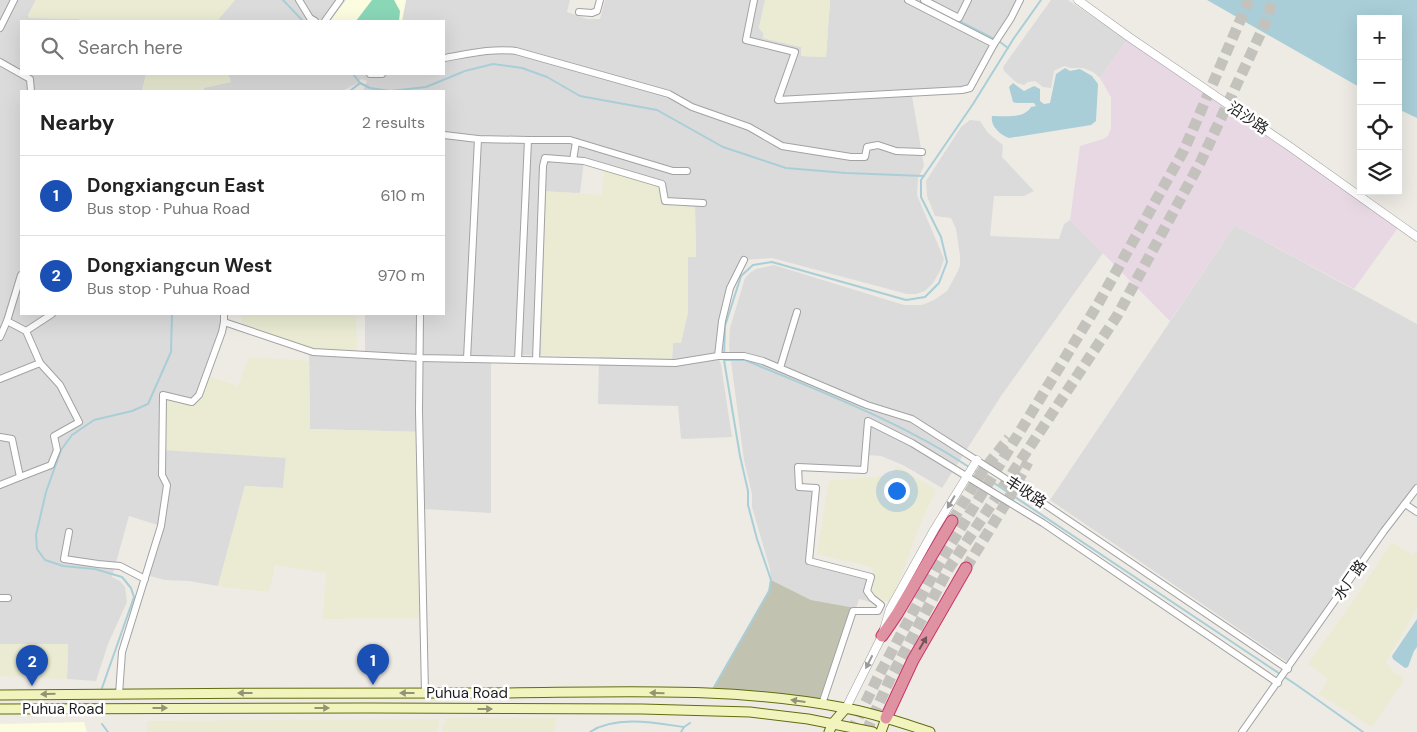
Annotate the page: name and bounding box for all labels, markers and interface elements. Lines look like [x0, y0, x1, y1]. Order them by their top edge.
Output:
map controls [1357, 15, 1402, 195]
button: + [1357, 15, 1402, 60]
search box [20, 20, 445, 75]
icon: search [38, 34, 66, 62]
text: Search here [78, 35, 183, 60]
button: − [1357, 60, 1402, 105]
street label: 沿沙路 [1224, 97, 1272, 139]
button: locate [1357, 105, 1402, 150]
text: Nearby [40, 109, 114, 137]
text: 2 results [362, 112, 425, 133]
button: layers [1357, 150, 1402, 195]
text: Dongxiangcun East [87, 173, 265, 198]
text: 1 [53, 185, 59, 206]
text: 610 m [381, 185, 425, 206]
text: Bus stop · Puhua Road [87, 198, 250, 219]
text: Dongxiangcun West [87, 253, 272, 278]
text: 2 [51, 265, 61, 286]
text: 970 m [378, 265, 425, 286]
text: Bus stop · Puhua Road [87, 278, 250, 299]
street label: 丰收路 [1002, 471, 1050, 513]
your location [884, 478, 910, 504]
one-way arrow [947, 496, 956, 509]
street label: 水厂路 [1329, 556, 1371, 604]
one-way arrow [919, 635, 927, 650]
pin: 1 [357, 644, 389, 685]
pin: 2 [16, 645, 48, 686]
one-way arrow [865, 654, 873, 669]
street label: Puhua Road [426, 683, 508, 703]
one-way arrow [236, 689, 252, 697]
one-way arrow [399, 689, 415, 697]
one-way arrow [649, 689, 665, 697]
one-way arrow [40, 690, 56, 698]
one-way arrow [790, 696, 806, 704]
street label: Puhua Road [22, 699, 104, 719]
one-way arrow [152, 704, 168, 712]
one-way arrow [314, 704, 330, 712]
one-way arrow [477, 705, 493, 713]

